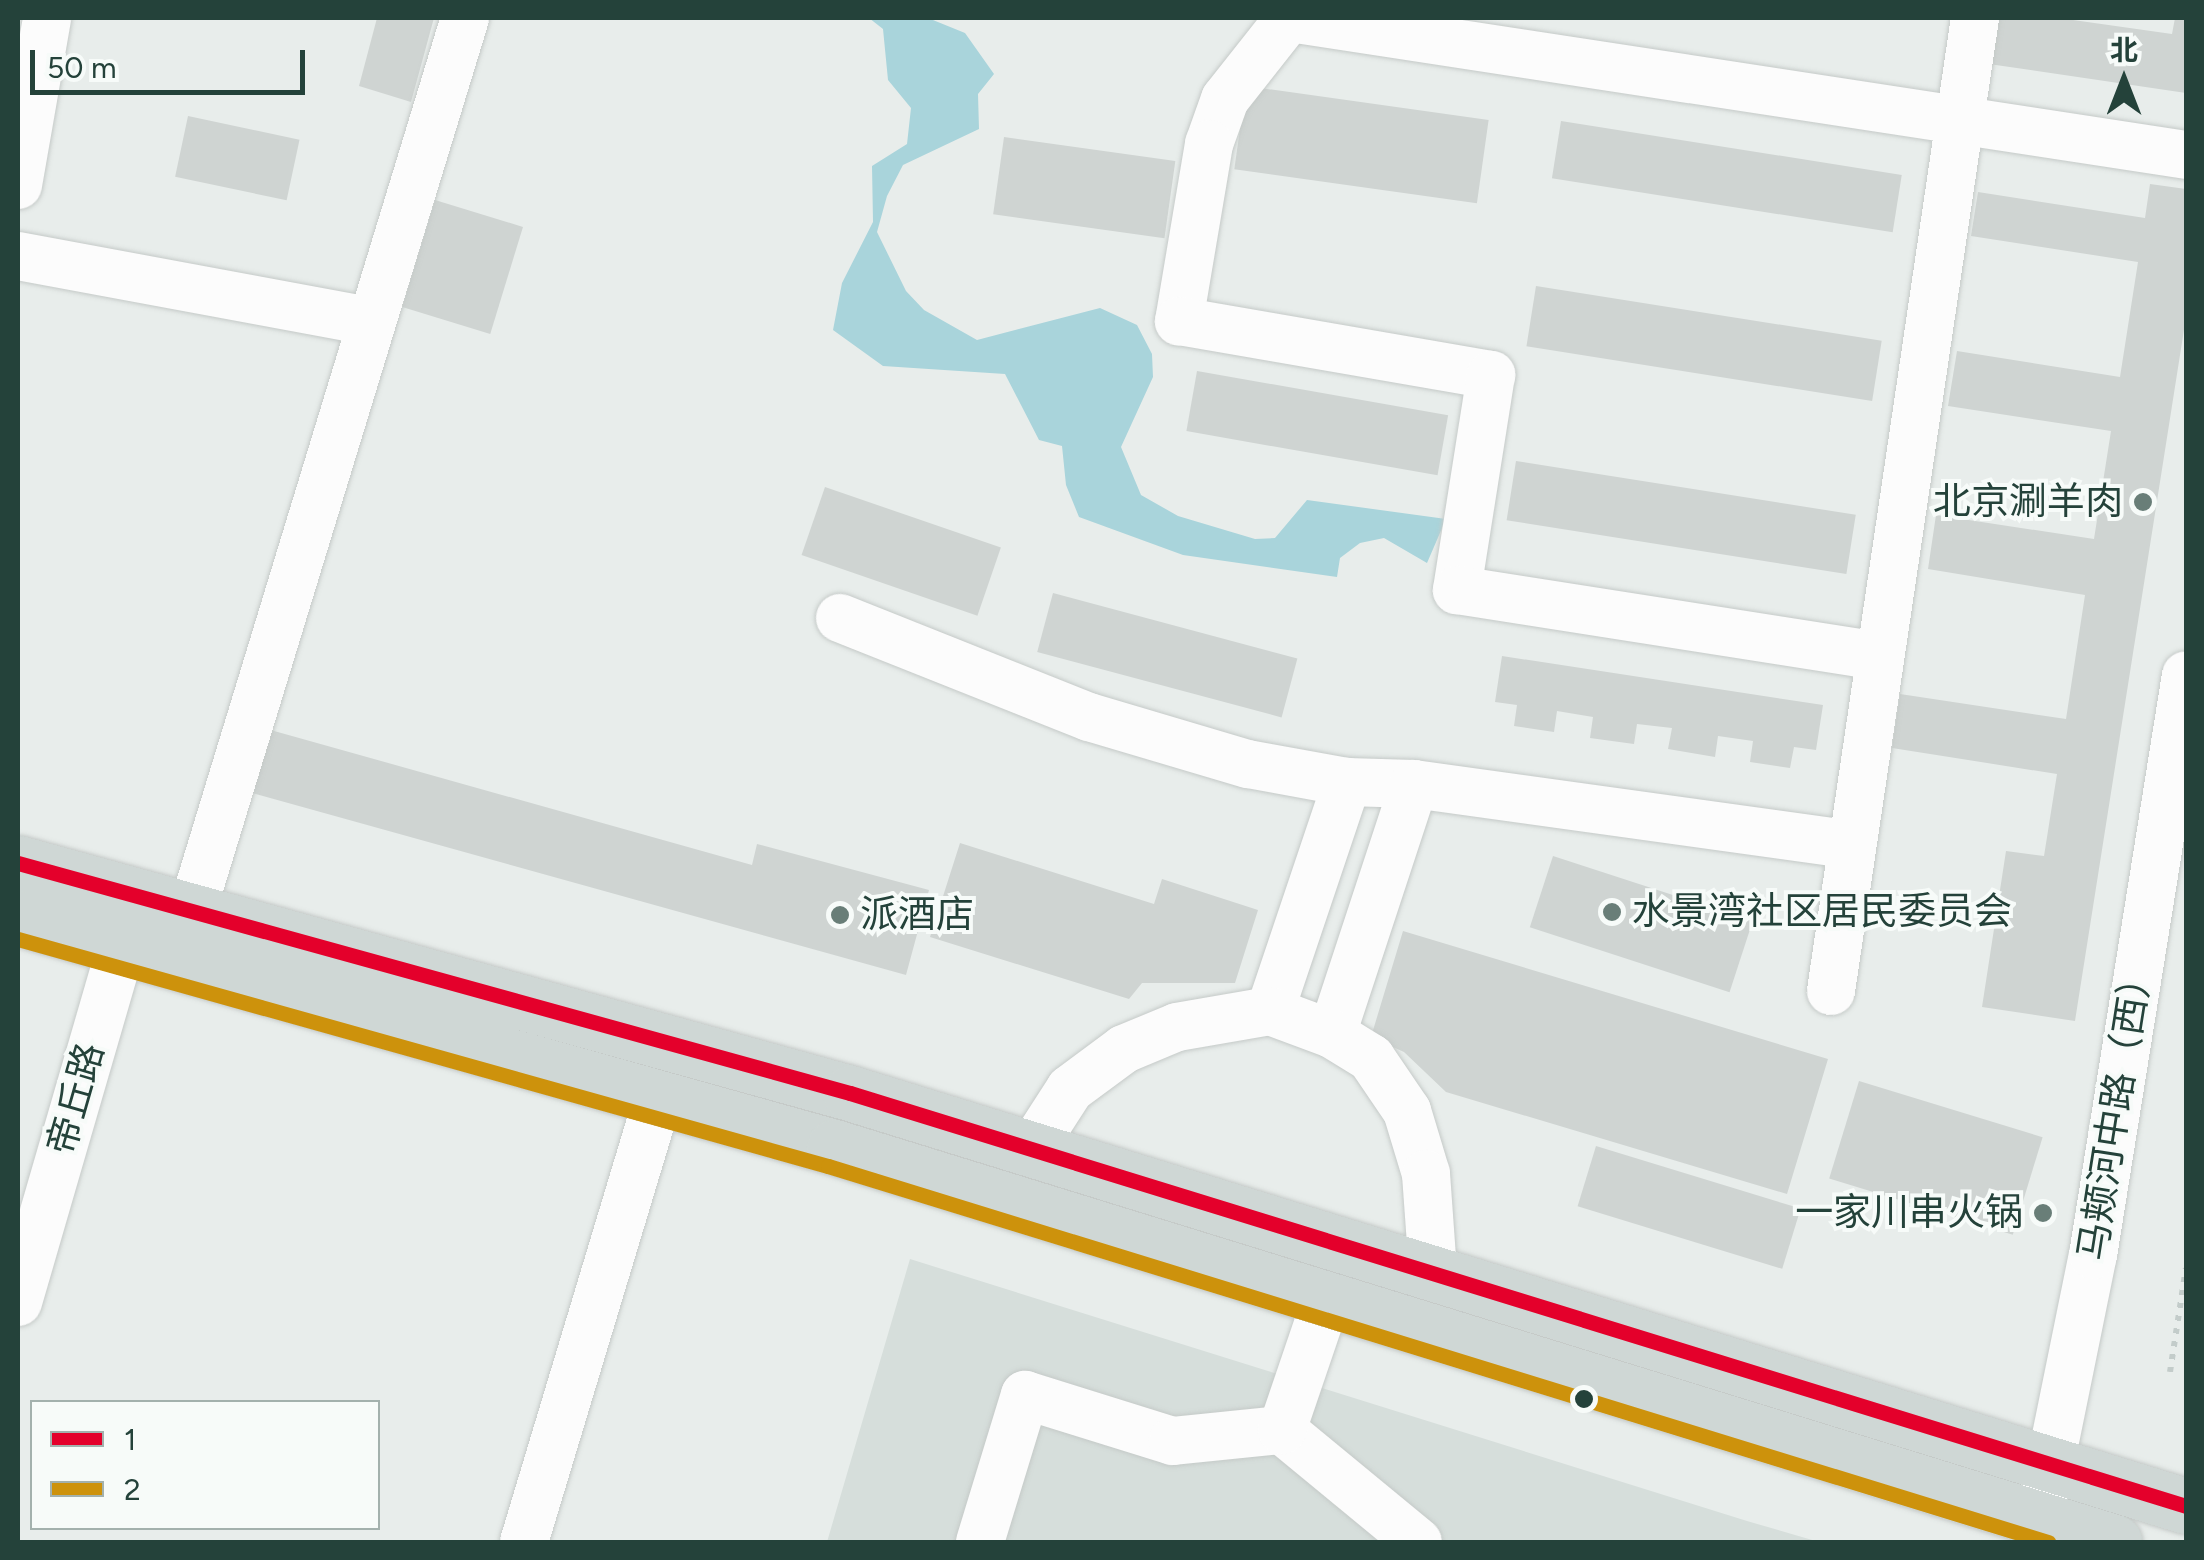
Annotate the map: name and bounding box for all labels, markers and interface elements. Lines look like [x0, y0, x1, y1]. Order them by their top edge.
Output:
scale bar [35, 30, 310, 92]
north arrow [2074, 30, 2174, 130]
text: 北 [2110, 33, 2138, 67]
text: 50 m [47, 49, 116, 86]
place label: 北京涮羊肉 [1933, 479, 2123, 525]
marker: 北京涮羊肉 [2132, 491, 2154, 513]
place label: 水景湾社区居民委员会 [1632, 889, 2012, 935]
place label: 派酒店 [860, 892, 974, 938]
marker: 水景湾社区居民委员会 [1601, 901, 1623, 923]
marker: 派酒店 [829, 904, 851, 926]
street label: 马颊河中路（西） [2070, 956, 2162, 1264]
street label: 帝丘路 [38, 1038, 114, 1160]
place label: 一家川串火锅 [1795, 1190, 2023, 1236]
marker: 一家川串火锅 [2032, 1202, 2054, 1224]
unlabelled marker [1574, 1389, 1594, 1409]
legend [30, 1400, 380, 1530]
text: 1 [124, 1421, 136, 1458]
text: 2 [124, 1471, 141, 1508]

